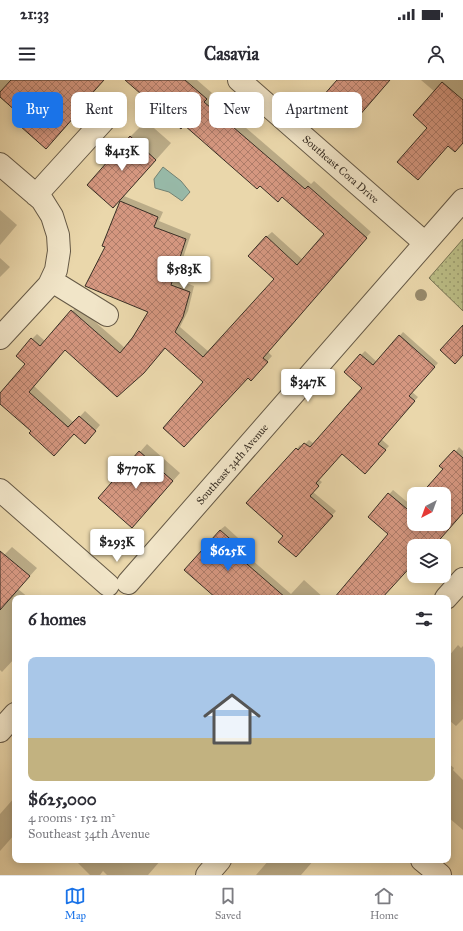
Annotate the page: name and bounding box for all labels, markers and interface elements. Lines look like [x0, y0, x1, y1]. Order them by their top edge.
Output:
text: 21:33 [20, 5, 49, 23]
icon: menu [16, 43, 38, 65]
text: Casavia [204, 43, 259, 65]
icon: person [425, 43, 447, 65]
chip: Buy [12, 92, 63, 128]
chip: Rent [71, 92, 127, 128]
chip: Filters [135, 92, 201, 128]
chip: New [209, 92, 264, 128]
chip: Apartment [272, 92, 362, 128]
street label: Southeast Cora Drive [300, 133, 382, 206]
pin: $413K [94, 138, 150, 172]
text: $413K [105, 143, 139, 159]
pin: $583K [156, 256, 212, 290]
text: $583K [166, 261, 202, 277]
pin: $347K [280, 369, 336, 403]
text: $347K [290, 374, 326, 390]
street label: Southeast 34th Avenue [194, 421, 271, 508]
pin: $770K [108, 456, 164, 490]
text: $770K [117, 461, 155, 477]
north arrow [407, 487, 451, 531]
map controls [407, 487, 451, 583]
pin: $293K [89, 529, 145, 563]
text: $293K [99, 534, 135, 550]
pin: $625K [200, 538, 256, 572]
button: layers [407, 539, 451, 583]
text: $625K [210, 543, 246, 559]
icon: filters [413, 608, 435, 630]
text: 6 homes [28, 609, 86, 630]
icon: home [196, 683, 268, 755]
text: $625,000 [28, 789, 97, 810]
text: 4 rooms · 152 m² [28, 810, 115, 826]
text: Southeast 34th Avenue [28, 826, 150, 842]
tab: Map [64, 885, 86, 922]
tab: Saved [215, 885, 241, 922]
tab: Home [370, 885, 399, 922]

